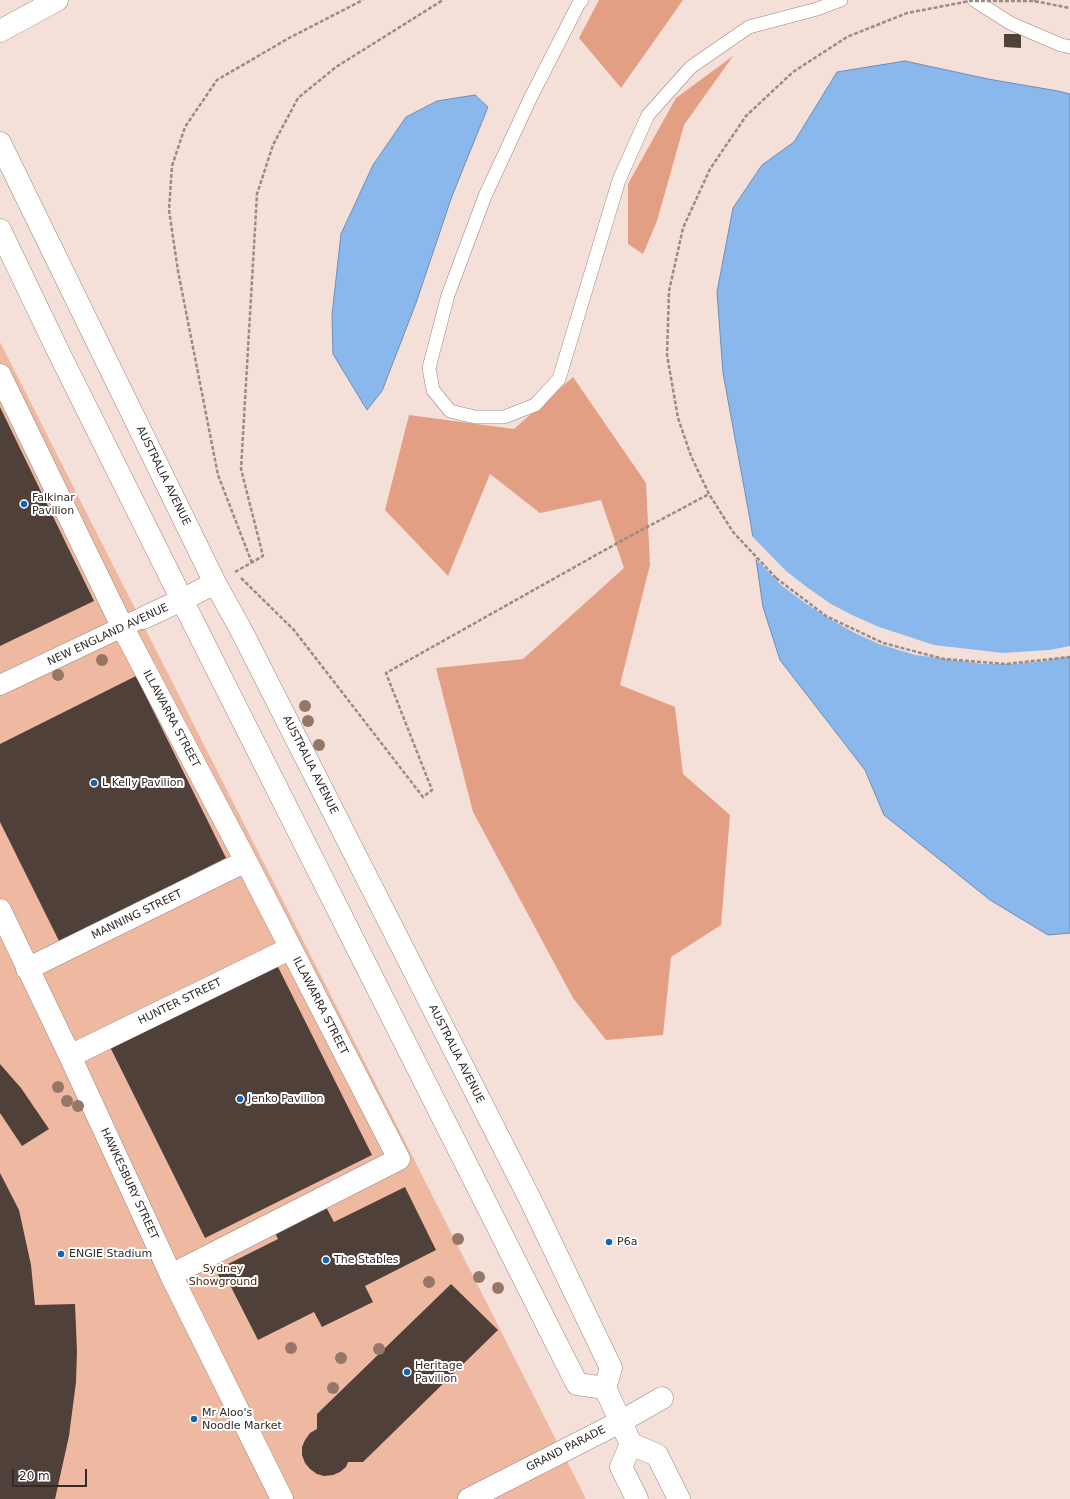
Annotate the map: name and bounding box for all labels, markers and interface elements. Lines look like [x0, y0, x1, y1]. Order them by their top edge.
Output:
street label: AUSTRALIA AVENUE [133, 424, 193, 528]
place label: Falkinar Pavilion [32, 491, 75, 517]
marker: Falkinar Pavilion [19, 499, 29, 509]
street label: NEW ENGLAND AVENUE [45, 601, 171, 669]
street label: ILLAWARRA STREET [140, 668, 202, 770]
street label: AUSTRALIA AVENUE [279, 713, 341, 817]
place label: L Kelly Pavilion [102, 776, 183, 790]
marker: L Kelly Pavilion [89, 778, 99, 788]
street label: MANNING STREET [90, 887, 184, 943]
street label: ILLAWARRA STREET [290, 955, 350, 1057]
street label: HUNTER STREET [136, 976, 224, 1028]
street label: AUSTRALIA AVENUE [425, 1002, 487, 1106]
place label: Jenko Pavilion [248, 1092, 323, 1106]
marker: Jenko Pavilion [235, 1094, 245, 1104]
street label: HAWKESBURY STREET [97, 1126, 161, 1242]
place label: P6a [617, 1235, 637, 1249]
marker: P6a [604, 1237, 614, 1247]
place label: ENGIE Stadium [69, 1247, 152, 1261]
marker: ENGIE Stadium [56, 1249, 66, 1259]
place label: The Stables [334, 1253, 399, 1267]
marker: The Stables [321, 1255, 331, 1265]
park label: Sydney Showground [189, 1262, 257, 1288]
place label: Heritage Pavilion [415, 1359, 462, 1385]
marker: Heritage Pavilion [402, 1367, 412, 1377]
place label: Mr Aloo's Noodle Market [202, 1406, 282, 1432]
marker: Mr Aloo's Noodle Market [189, 1414, 199, 1424]
street label: GRAND PARADE [524, 1423, 608, 1475]
scale bar [14, 1461, 89, 1487]
text: 20 m [19, 1469, 50, 1483]

